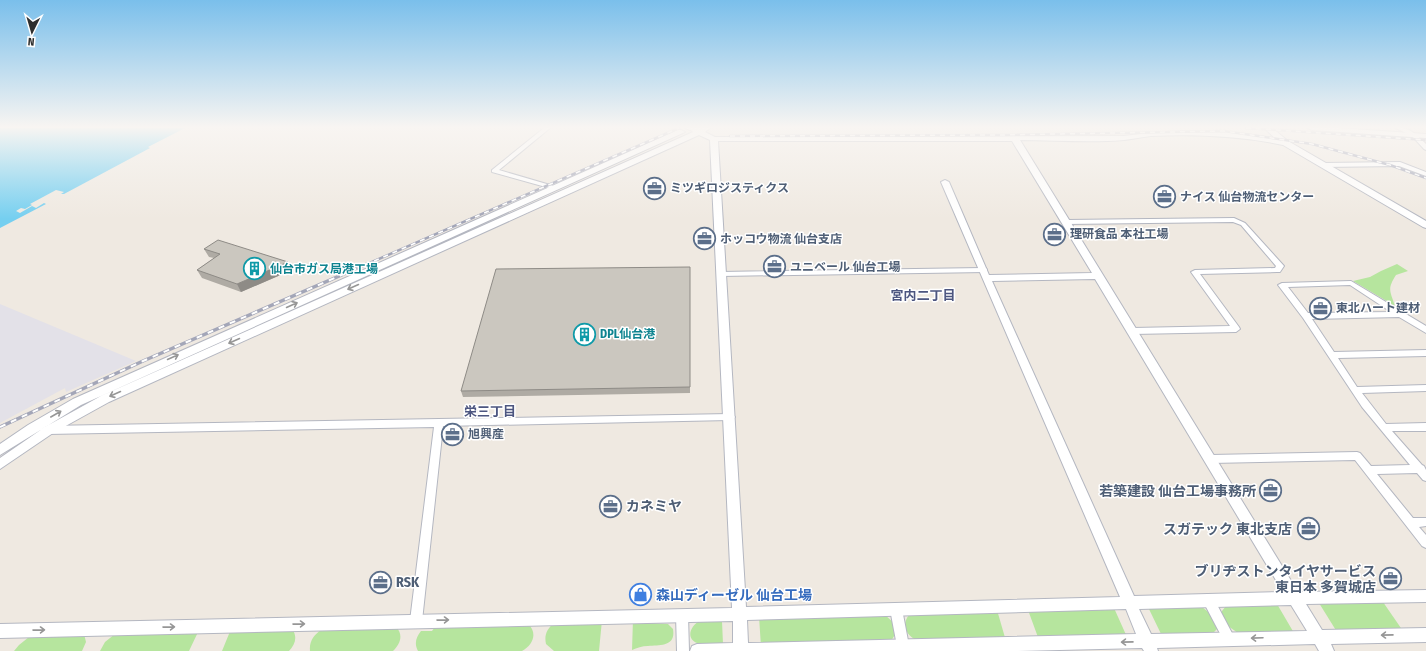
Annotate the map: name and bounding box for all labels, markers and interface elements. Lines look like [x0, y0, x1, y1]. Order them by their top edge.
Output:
north arrow [12, 12, 52, 52]
text: N [27, 35, 35, 48]
office icon: ミツギロジスティクス [642, 175, 668, 201]
place label: ミツギロジスティクス [670, 181, 789, 195]
office icon: ナイス 仙台物流センター [1151, 184, 1177, 210]
place label: ナイス 仙台物流センター [1180, 190, 1314, 204]
office icon: 理研食品 本社工場 [1041, 221, 1067, 247]
office icon: ホッコウ物流 仙台支店 [691, 226, 717, 252]
place label: 理研食品 本社工場 [1070, 227, 1169, 241]
place label: ホッコウ物流 仙台支店 [720, 232, 842, 246]
office icon: ユニベール 仙台工場 [762, 254, 788, 280]
building icon: 仙台市ガス局港工場 [241, 256, 267, 282]
place label: ユニベール 仙台工場 [790, 260, 901, 274]
place label: 仙台市ガス局港工場 [270, 262, 378, 276]
one-way arrow [347, 284, 359, 292]
district label: 宮内二丁目 [890, 288, 956, 303]
office icon: 東北ハート建材 [1307, 295, 1333, 321]
one-way arrow [286, 301, 298, 308]
place label: 東北ハート建材 [1336, 301, 1420, 315]
building icon: DPL仙台港 [572, 321, 598, 347]
place label: DPL仙台港 [600, 327, 655, 341]
one-way arrow [229, 338, 241, 345]
one-way arrow [167, 353, 179, 361]
one-way arrow [110, 391, 122, 398]
district label: 栄三丁目 [464, 404, 516, 419]
one-way arrow [50, 409, 62, 417]
office icon: 旭興産 [440, 421, 466, 447]
place label: 旭興産 [468, 427, 504, 441]
office icon: 若築建設 仙台工場事務所 [1258, 478, 1284, 504]
place label: 若築建設 仙台工場事務所 [1099, 483, 1256, 500]
office icon: カネミヤ [598, 493, 624, 519]
place label: カネミヤ [626, 498, 682, 515]
office icon: スガテック 東北支店 [1295, 516, 1321, 542]
place label: スガテック 東北支店 [1163, 521, 1292, 538]
place label: ブリヂストンタイヤサービス 東日本 多賀城店 [1194, 563, 1376, 596]
office icon: ブリヂストンタイヤサービス 東日本 多賀城店 [1378, 566, 1404, 592]
office icon: RSK [367, 569, 393, 595]
place label: RSK [396, 574, 420, 591]
shop icon: 森山ディーゼル 仙台工場 [628, 582, 654, 608]
place label: 森山ディーゼル 仙台工場 [656, 587, 812, 604]
one-way arrow [436, 617, 449, 624]
one-way arrow [292, 620, 305, 628]
one-way arrow [162, 623, 175, 631]
one-way arrow [32, 626, 45, 634]
one-way arrow [1381, 632, 1394, 639]
one-way arrow [1251, 635, 1264, 642]
one-way arrow [1121, 638, 1134, 646]

